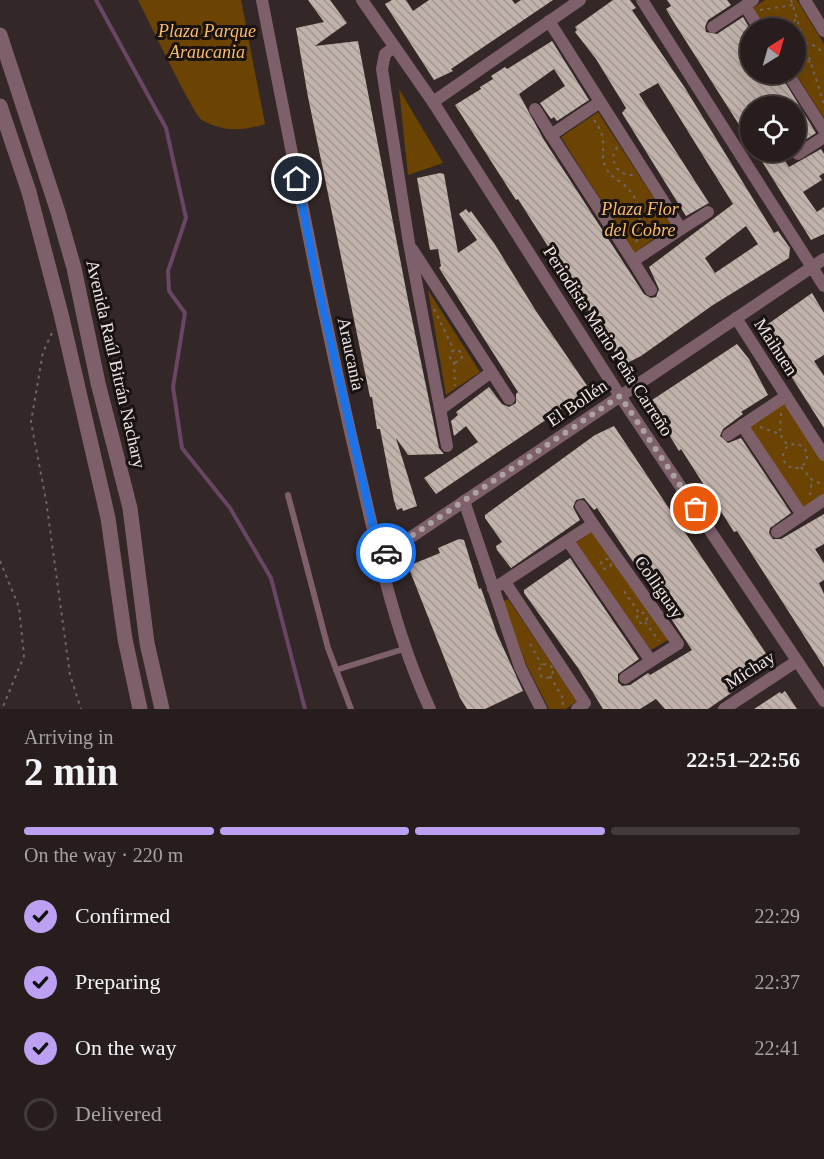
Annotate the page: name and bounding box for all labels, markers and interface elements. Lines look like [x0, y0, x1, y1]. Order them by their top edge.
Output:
north arrow [740, 18, 806, 84]
map controls [740, 18, 806, 162]
park label: Plaza Parque Araucania [157, 21, 256, 62]
button: locate [740, 96, 806, 162]
pin [271, 153, 322, 204]
icon: home [280, 162, 313, 195]
park label: Plaza Flor del Cobre [600, 199, 680, 240]
street label: Periodista Mario Peña Carreño [539, 242, 677, 440]
street label: Avenida Raúl Bitrán Nachary [82, 258, 150, 470]
street label: Maihuen [750, 315, 802, 379]
street label: Araucanía [334, 316, 368, 392]
street label: El Bollén [543, 376, 611, 430]
pin [670, 483, 721, 534]
icon: bag [679, 492, 712, 525]
courier [356, 523, 416, 583]
icon: car [370, 537, 403, 570]
street label: Colliguay [630, 552, 688, 622]
street label: Michay [721, 647, 779, 693]
text: Arriving in [24, 726, 113, 748]
text: 22:51–22:56 [686, 747, 800, 772]
text: 2 min [24, 750, 118, 793]
text: On the way · 220 m [24, 844, 183, 866]
icon: check [24, 900, 57, 933]
text: Confirmed [75, 903, 170, 928]
text: 22:29 [754, 905, 800, 927]
icon: check [24, 966, 57, 999]
text: Preparing [75, 969, 161, 994]
text: 22:37 [754, 971, 800, 993]
icon: check [24, 1032, 57, 1065]
text: On the way [75, 1035, 176, 1060]
text: 22:41 [754, 1037, 800, 1059]
text: Delivered [75, 1101, 162, 1126]

